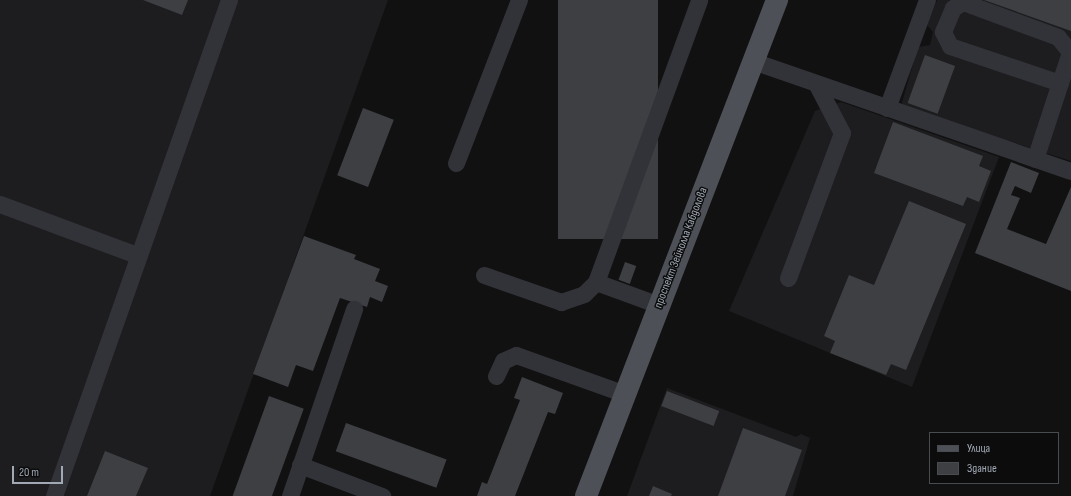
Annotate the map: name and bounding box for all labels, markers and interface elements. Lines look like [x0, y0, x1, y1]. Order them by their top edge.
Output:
street label: проспект Зейнолла Кабдолова [651, 186, 711, 310]
legend [929, 432, 1059, 484]
text: Улица [967, 441, 990, 456]
scale bar [14, 458, 65, 484]
text: Здание [967, 461, 997, 476]
text: 20 m [19, 465, 39, 480]

